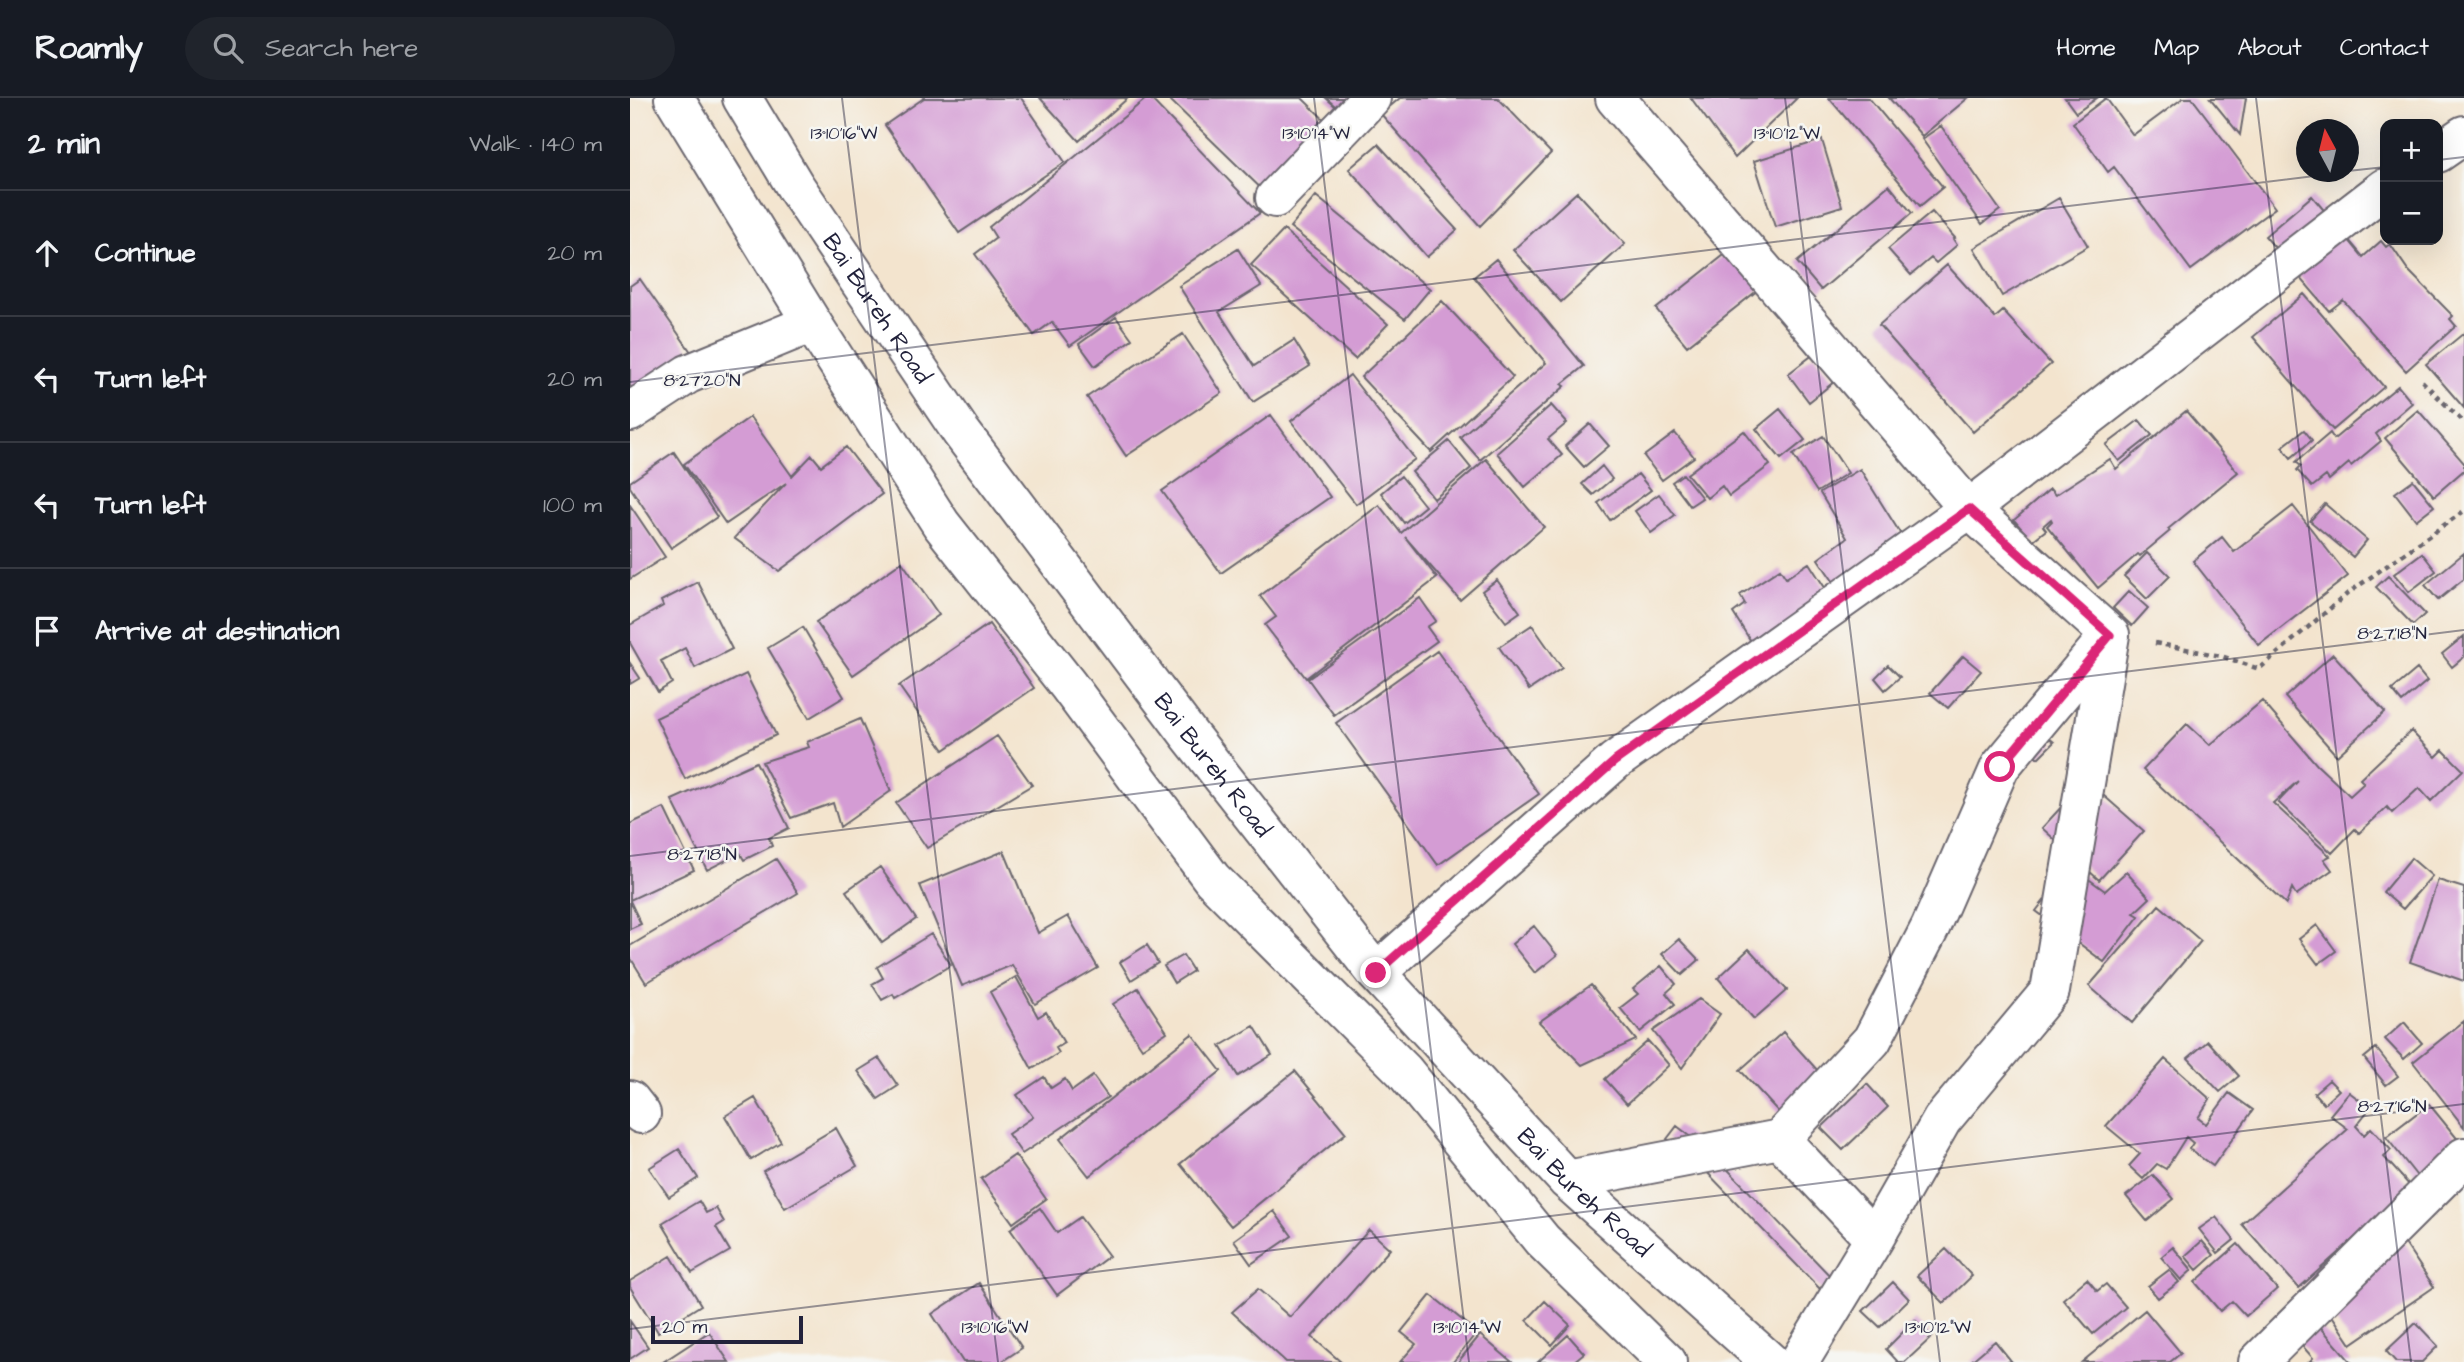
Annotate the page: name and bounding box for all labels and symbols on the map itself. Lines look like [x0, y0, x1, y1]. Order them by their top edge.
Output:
north arrow [2296, 119, 2359, 182]
text: 13°10'16"W [811, 121, 877, 146]
text: 13°10'14"W [1282, 121, 1350, 146]
text: 13°10'12"W [1754, 121, 1820, 146]
street label: Bai Bureh Road [814, 227, 939, 391]
text: 8°27'20"N [663, 368, 741, 393]
text: 8°27'18"N [2357, 621, 2427, 646]
street label: Bai Bureh Road [1145, 686, 1279, 845]
route start [1984, 751, 2015, 782]
text: 8°27'18"N [667, 842, 737, 867]
route end [1360, 957, 1391, 988]
text: 8°27'16"N [2357, 1094, 2427, 1119]
street label: Bai Bureh Road [1509, 1120, 1658, 1266]
scale bar [651, 1313, 803, 1345]
text: 13°10'16"W [962, 1315, 1028, 1340]
text: 13°10'14"W [1433, 1315, 1501, 1340]
text: 13°10'12"W [1905, 1315, 1971, 1340]

